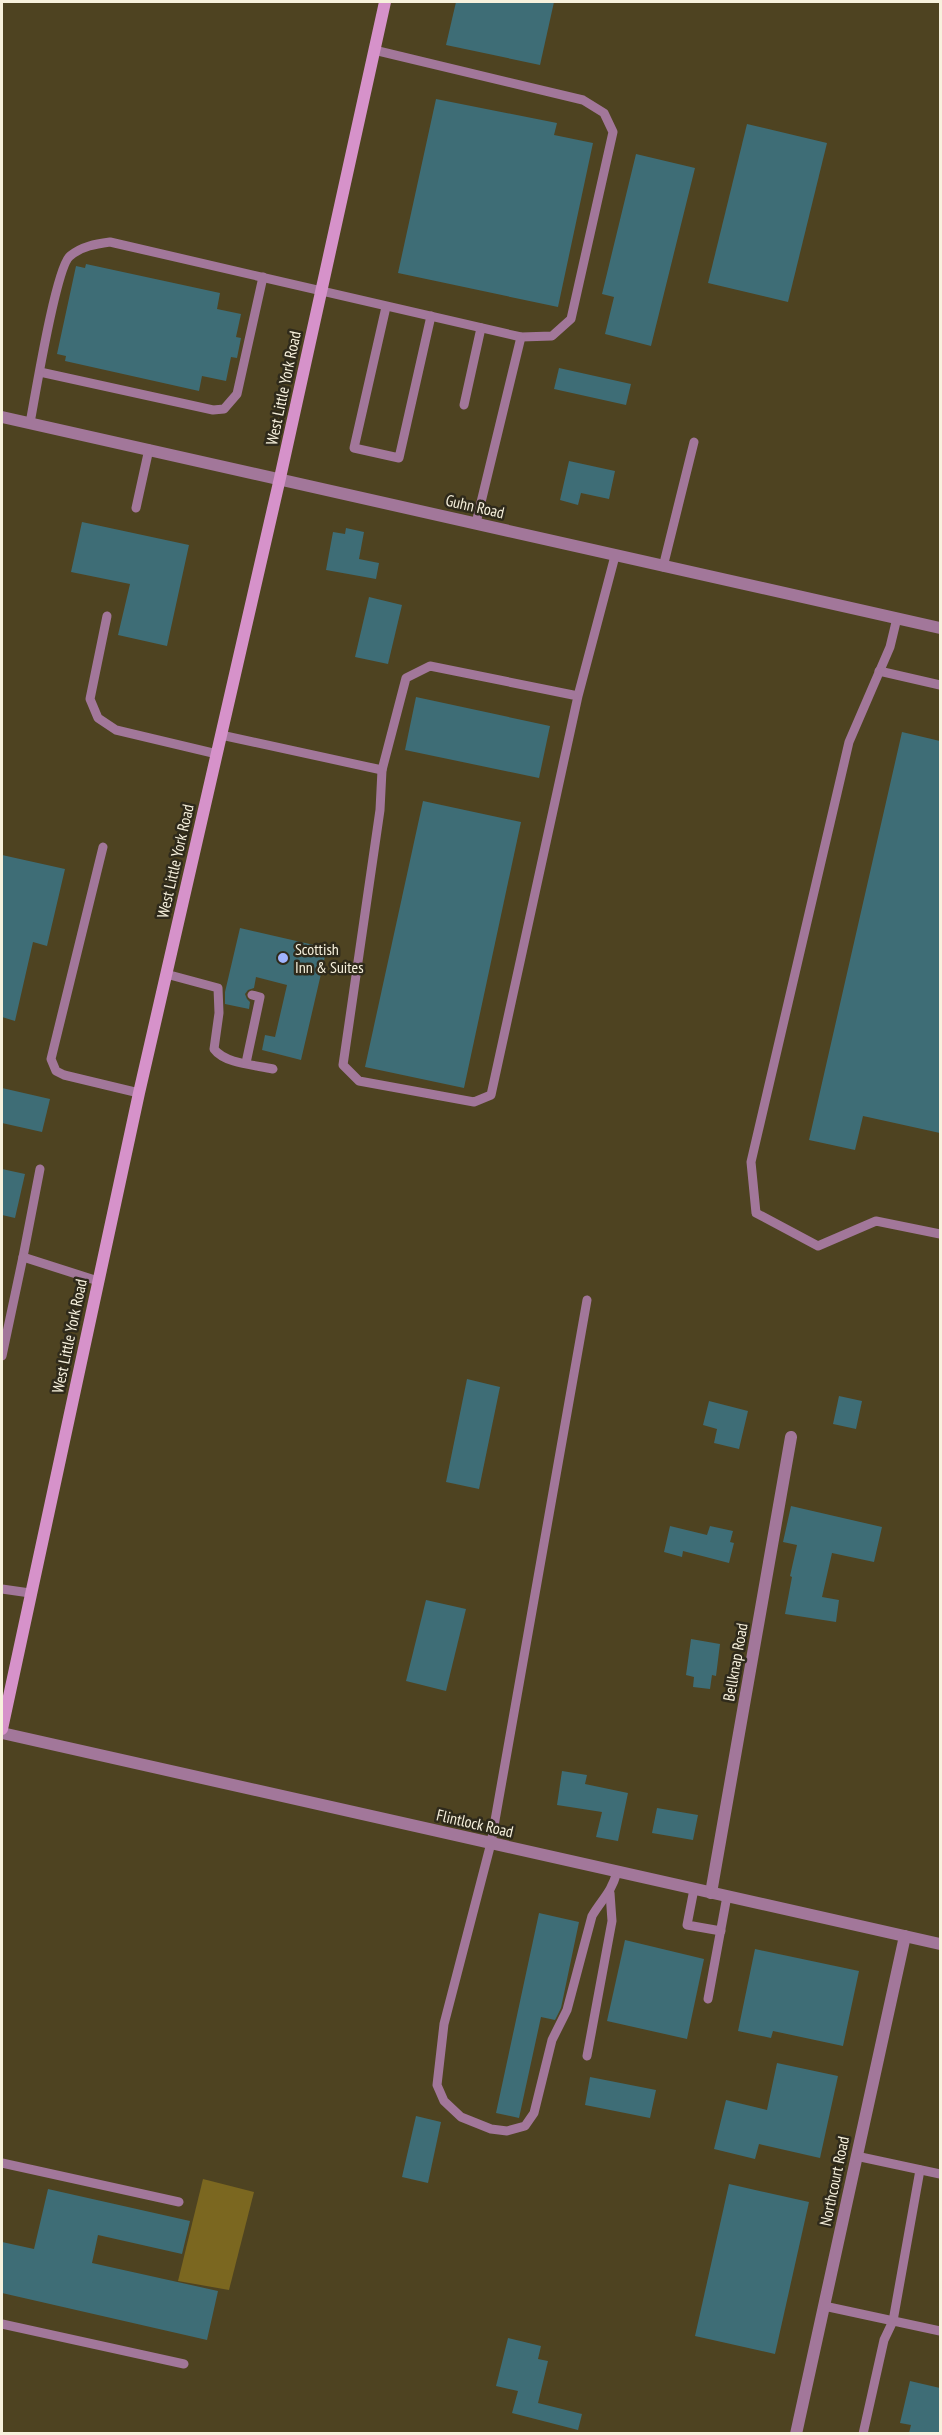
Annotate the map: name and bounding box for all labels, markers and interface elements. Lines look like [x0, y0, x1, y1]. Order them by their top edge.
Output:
street label: West Little York Road [261, 329, 305, 447]
street label: Guhn Road [444, 490, 506, 522]
street label: West Little York Road [152, 802, 198, 920]
place label: Scottish Inn & Suites [295, 939, 364, 977]
marker: Scottish Inn & Suites [276, 951, 290, 965]
street label: West Little York Road [47, 1277, 91, 1395]
street label: Bellknap Road [718, 1621, 752, 1703]
street label: Flintlock Road [435, 1804, 515, 1842]
street label: Northcourt Road [815, 2134, 853, 2228]

